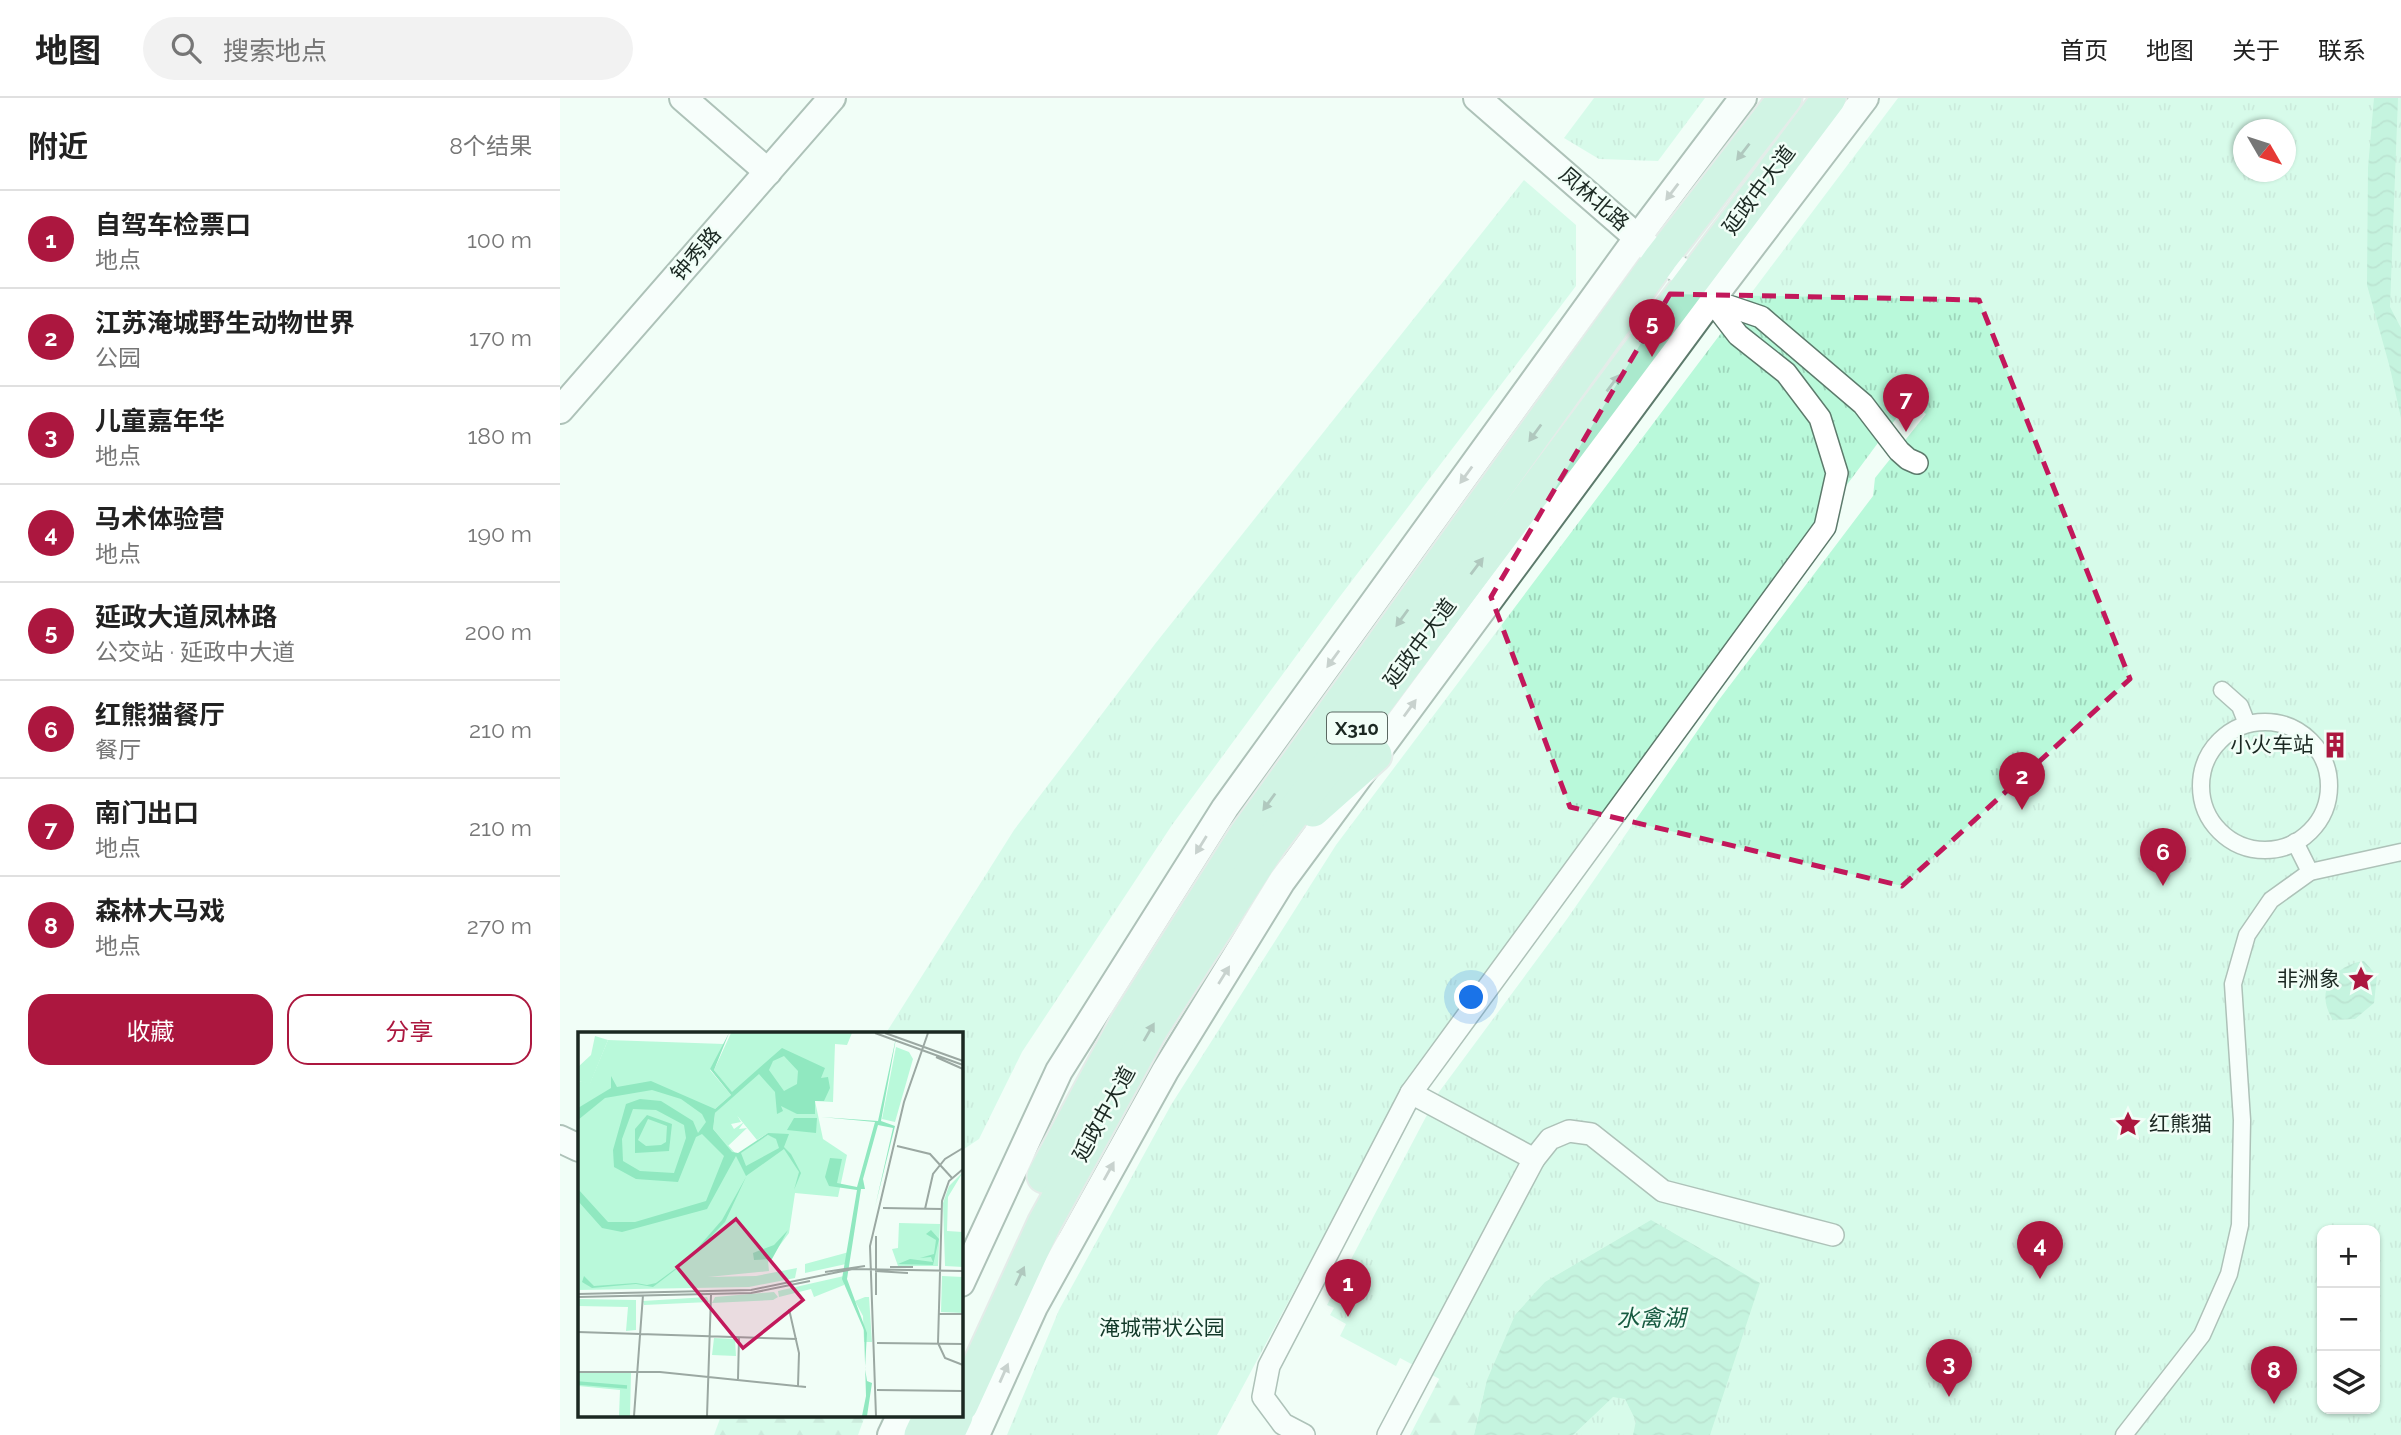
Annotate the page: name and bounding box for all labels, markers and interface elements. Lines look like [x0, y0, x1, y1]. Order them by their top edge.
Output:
search box [143, 17, 633, 80]
icon: search [167, 29, 205, 67]
text: 地图 [35, 31, 101, 70]
text: 搜索地点 [223, 36, 327, 66]
text: 首页 [2060, 36, 2108, 65]
text: 地图 [2146, 36, 2194, 65]
text: 关于 [2232, 36, 2280, 65]
text: 联系 [2318, 36, 2366, 65]
north arrow [2233, 119, 2296, 182]
text: 附近 [28, 129, 88, 164]
text: 8个结果 [449, 132, 532, 159]
street label: 延政中大道 [1717, 140, 1800, 239]
one-way arrow [1737, 143, 1751, 161]
street label: 凤林北路 [1554, 162, 1634, 236]
one-way arrow [1666, 183, 1680, 201]
text: 自驾车检票口 [95, 210, 251, 240]
street label: 钟秀路 [666, 222, 726, 286]
text: 1 [45, 226, 57, 253]
text: 100 m [467, 226, 532, 253]
text: 地点 [95, 246, 141, 273]
pin: 5 [1629, 299, 1675, 357]
text: 江苏淹城野生动物世界 [95, 308, 355, 338]
text: 2 [45, 324, 57, 351]
text: 170 m [469, 324, 532, 351]
text: 公园 [95, 344, 141, 371]
pin: 7 [1883, 374, 1929, 432]
one-way arrow [1606, 375, 1621, 393]
text: 儿童嘉年华 [95, 406, 225, 436]
text: 3 [45, 422, 57, 449]
text: 180 m [467, 422, 532, 449]
one-way arrow [1528, 424, 1542, 442]
text: 地点 [95, 442, 141, 469]
one-way arrow [1459, 465, 1473, 484]
text: 马术体验营 [95, 504, 225, 534]
text: 4 [44, 520, 58, 547]
text: 190 m [468, 520, 532, 547]
text: 地点 [95, 540, 141, 567]
one-way arrow [1470, 557, 1484, 575]
street label: 延政中大道 [1378, 593, 1461, 692]
text: 延政大道凤林路 [95, 602, 277, 632]
one-way arrow [1395, 609, 1409, 627]
text: 5 [45, 618, 57, 645]
text: 200 m [465, 618, 532, 645]
text: 公交站 · 延政中大道 [95, 638, 295, 665]
one-way arrow [1326, 650, 1340, 668]
one-way arrow [1403, 699, 1417, 717]
text: 红熊猫餐厅 [95, 700, 225, 730]
road number: X310 [1327, 712, 1387, 744]
text: 6 [44, 716, 58, 743]
text: 210 m [469, 716, 532, 743]
building icon: 小火车站 [2320, 730, 2350, 760]
place label: 小火车站 [2230, 732, 2314, 757]
text: 餐厅 [95, 736, 141, 763]
pin: 2 [1999, 752, 2045, 810]
one-way arrow [1262, 793, 1276, 811]
text: 南门出口 [95, 798, 199, 828]
text: 7 [45, 814, 57, 841]
text: 210 m [469, 814, 532, 841]
pin: 6 [2140, 828, 2186, 886]
text: 地点 [95, 834, 141, 861]
one-way arrow [1195, 835, 1208, 854]
text: 森林大马戏 [95, 896, 225, 926]
text: 8 [44, 912, 58, 939]
text: 270 m [467, 912, 532, 939]
text: 地点 [95, 932, 141, 959]
place icon: 非洲象 [2346, 964, 2376, 994]
one-way arrow [1218, 965, 1231, 984]
place label: 非洲象 [2277, 966, 2340, 991]
your location [1454, 980, 1488, 1014]
button: 收藏 [28, 994, 273, 1065]
button: 分享 [287, 994, 532, 1065]
one-way arrow [1143, 1023, 1156, 1042]
inset map [578, 1032, 962, 1418]
street label: 延政中大道 [1067, 1062, 1140, 1166]
place icon: 红熊猫 [2113, 1109, 2143, 1139]
place label: 红熊猫 [2149, 1111, 2212, 1136]
one-way arrow [1103, 1161, 1115, 1181]
pin: 4 [2017, 1221, 2063, 1279]
map controls [2317, 1225, 2380, 1414]
button: + [2317, 1225, 2380, 1288]
pin: 1 [1325, 1259, 1371, 1317]
one-way arrow [1014, 1266, 1026, 1286]
button: − [2317, 1288, 2380, 1351]
water label: 水禽湖 [1617, 1304, 1689, 1331]
park label: 淹城带状公园 [1099, 1315, 1225, 1340]
pin: 3 [1926, 1339, 1972, 1397]
pin: 8 [2251, 1346, 2297, 1404]
button: layers [2317, 1351, 2380, 1414]
one-way arrow [998, 1363, 1010, 1383]

